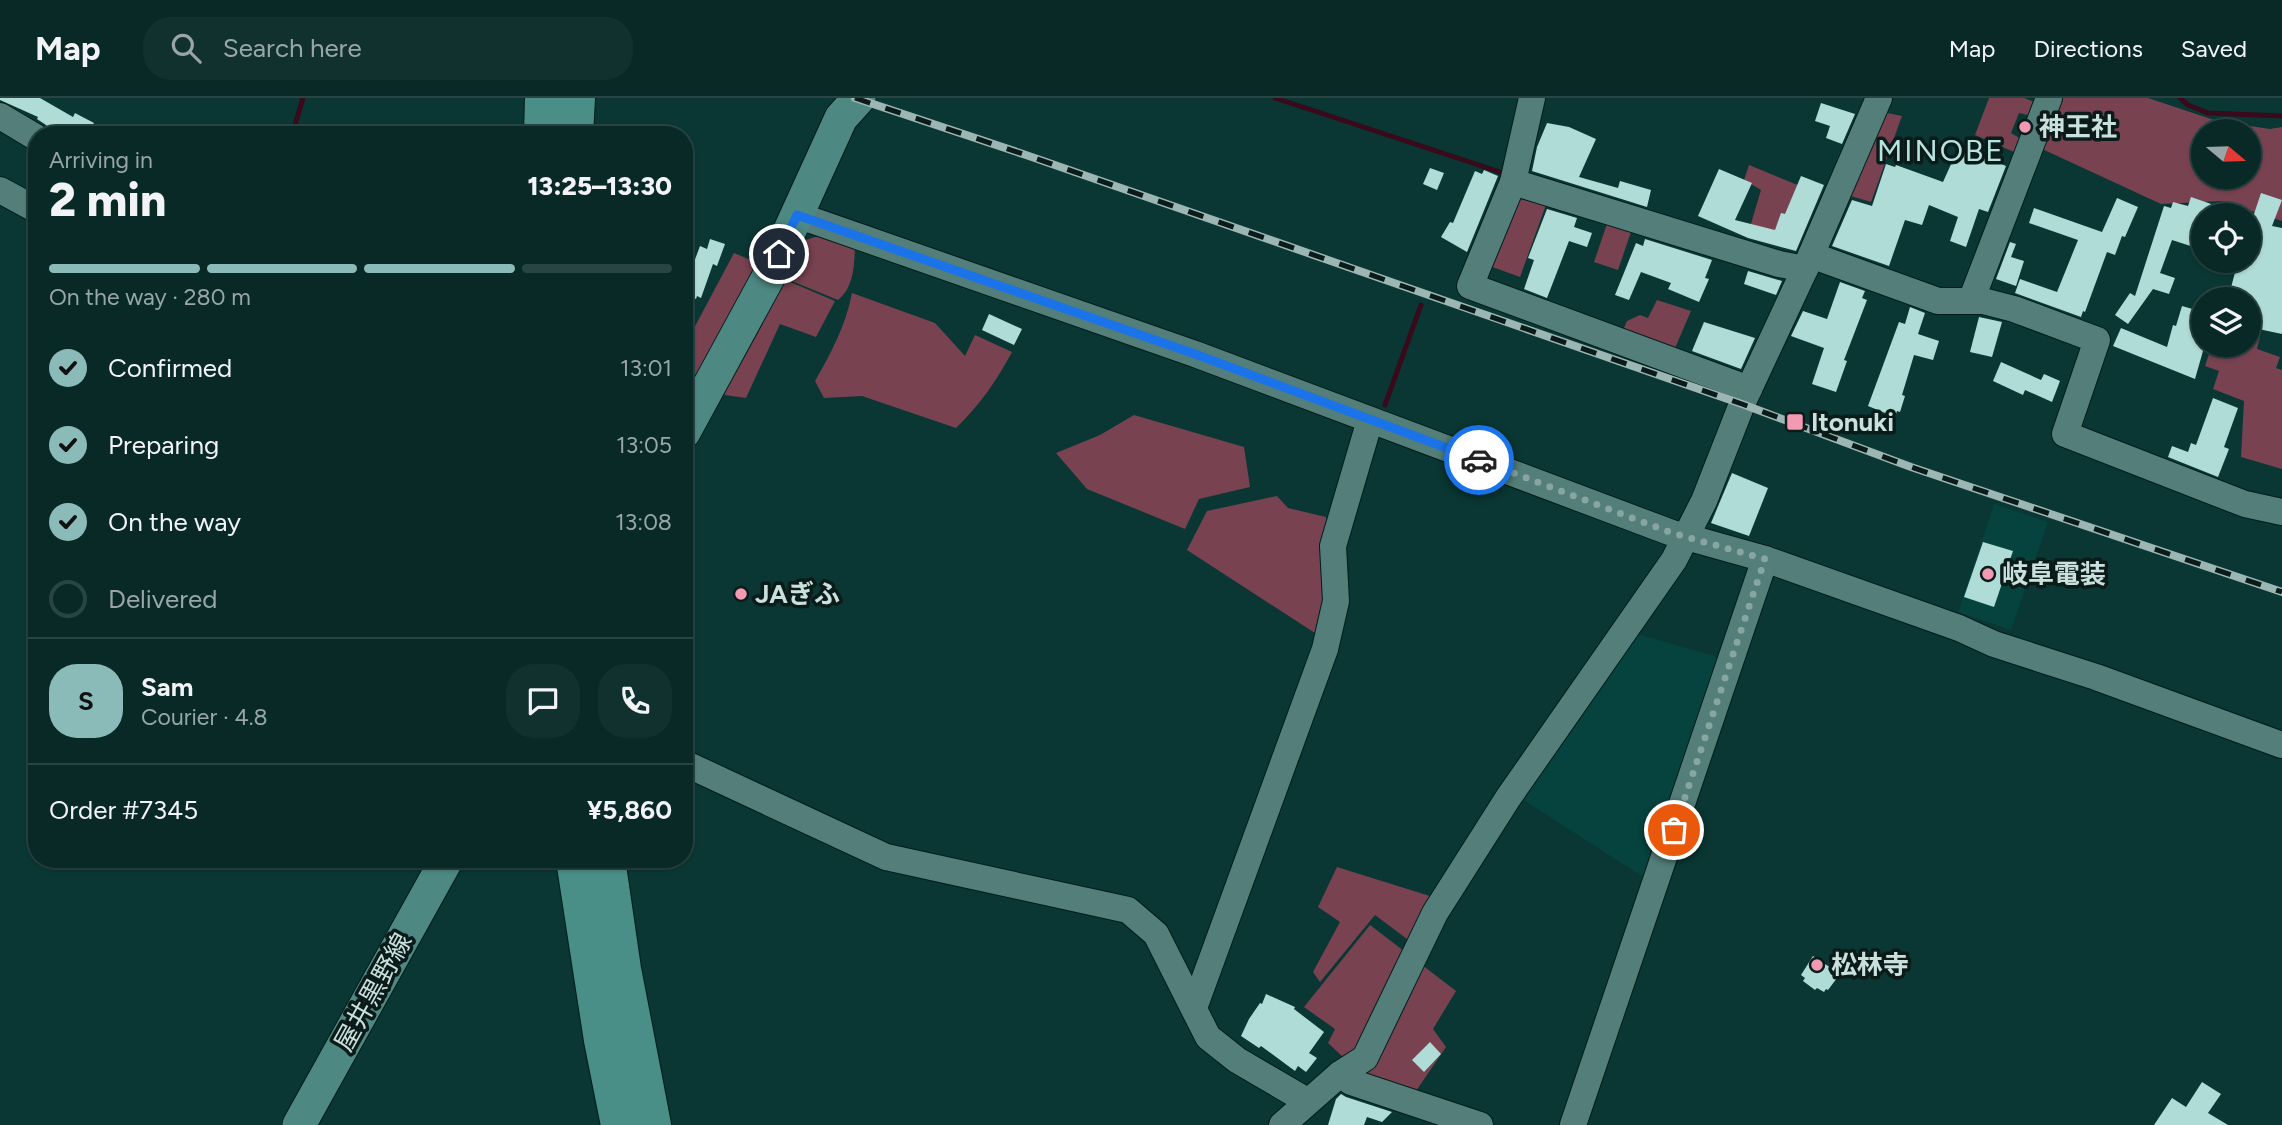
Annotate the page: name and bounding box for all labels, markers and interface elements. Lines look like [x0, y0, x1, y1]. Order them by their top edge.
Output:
search box [143, 17, 633, 80]
text: Map [35, 29, 101, 68]
icon: search [167, 29, 205, 67]
text: Search here [223, 32, 362, 64]
text: Map [1949, 34, 1995, 63]
text: Directions [2033, 34, 2143, 63]
text: Saved [2181, 34, 2247, 63]
place label: 神王社 [2039, 111, 2117, 143]
marker: 神王社 [2017, 119, 2033, 135]
north arrow [2191, 119, 2261, 189]
map controls [2191, 119, 2261, 357]
district label: MINOBE [1877, 132, 2005, 169]
text: Arriving in [49, 146, 153, 174]
text: 13:25–13:30 [528, 170, 672, 202]
text: 2 min [49, 172, 166, 228]
button: locate [2191, 203, 2261, 273]
pin [749, 224, 809, 284]
icon: home [760, 235, 798, 273]
text: On the way · 280 m [49, 283, 251, 311]
button: layers [2191, 287, 2261, 357]
icon: check [49, 349, 87, 387]
text: Confirmed [108, 352, 232, 384]
text: 13:01 [620, 354, 672, 382]
place label: Itonuki [1811, 406, 1894, 438]
marker: Itonuki [1785, 412, 1805, 432]
courier [1444, 425, 1514, 495]
icon: check [49, 426, 87, 464]
text: Preparing [108, 429, 219, 461]
text: 13:05 [616, 431, 672, 459]
icon: car [1460, 441, 1498, 479]
icon: check [49, 503, 87, 541]
text: On the way [108, 506, 241, 538]
text: 13:08 [615, 508, 672, 536]
place label: 岐阜電装 [2002, 558, 2106, 590]
marker: 岐阜電装 [1980, 566, 1996, 582]
place label: JAぎふ [755, 578, 840, 610]
text: Delivered [108, 583, 217, 615]
marker: JAぎふ [733, 586, 749, 602]
button: chat [506, 664, 580, 738]
button: phone [598, 664, 672, 738]
text: Sam [141, 671, 193, 703]
text: S [78, 685, 94, 717]
text: Courier · 4.8 [141, 703, 268, 731]
text: Order #7345 [49, 794, 198, 826]
text: ¥5,860 [587, 794, 672, 826]
pin [1644, 800, 1704, 860]
icon: bag [1655, 811, 1693, 849]
street label: 屋井黒野線 [327, 927, 419, 1057]
place label: 松林寺 [1831, 949, 1909, 981]
marker: 松林寺 [1809, 957, 1825, 973]

